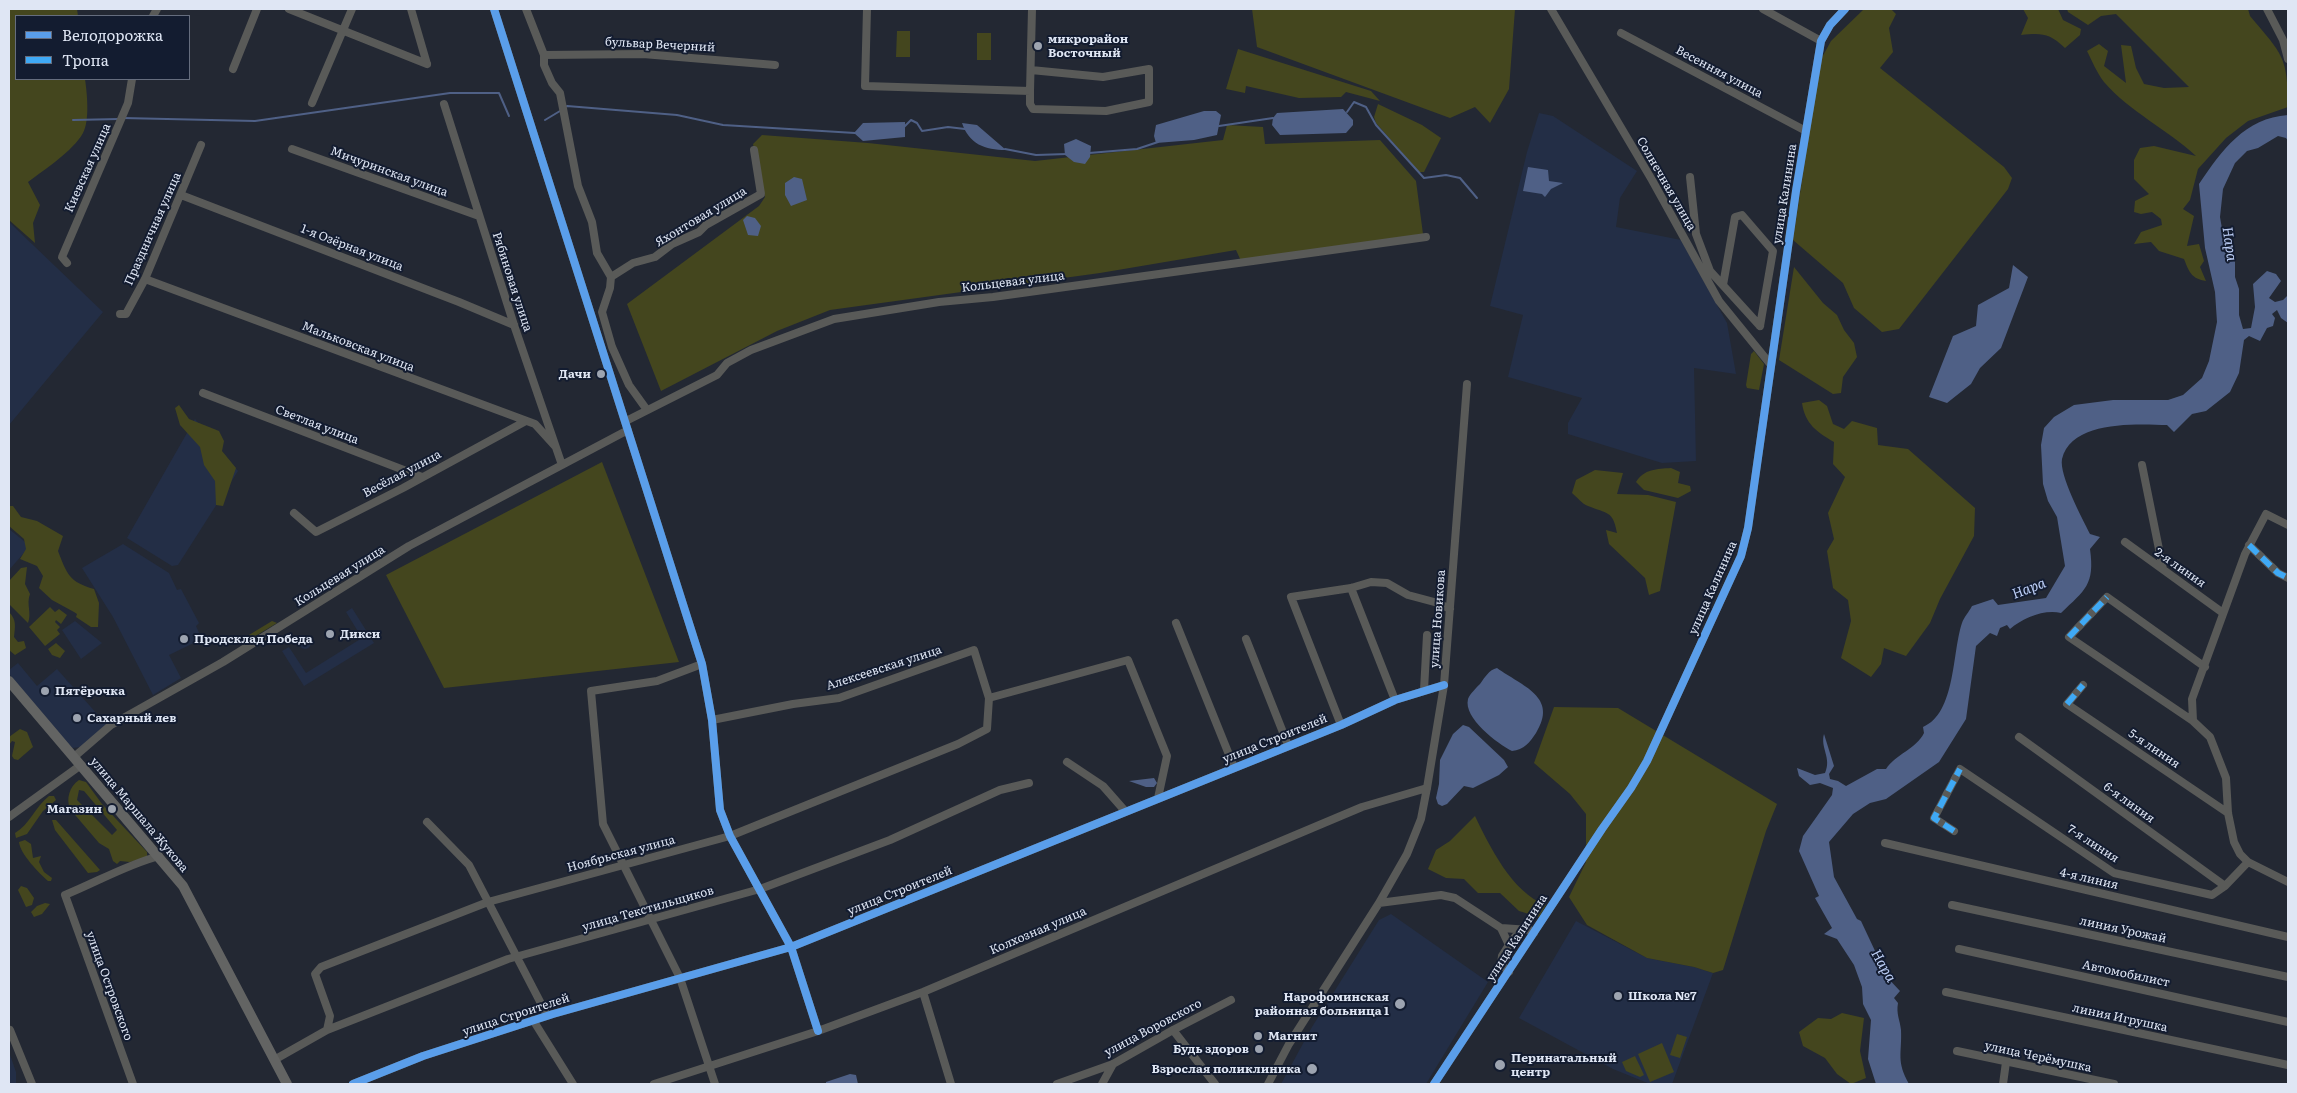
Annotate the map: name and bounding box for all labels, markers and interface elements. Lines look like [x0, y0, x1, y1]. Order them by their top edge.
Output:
legend [15, 15, 190, 80]
text: Велодорожка [62, 23, 163, 46]
place label: микрорайон Восточный [1048, 32, 1128, 60]
street label: бульвар Вечерний [605, 35, 715, 55]
marker: микрорайон Восточный [1032, 40, 1044, 52]
street label: Весенняя улица [1673, 43, 1765, 101]
text: Тропа [62, 48, 109, 71]
street label: Киевская улица [62, 121, 114, 215]
street label: Солнечная улица [1633, 135, 1699, 233]
street label: улица Калинина [1770, 143, 1800, 245]
street label: Мичуринская улица [328, 144, 450, 200]
street label: Праздничная улица [122, 170, 184, 288]
street label: Яхонтовая улица [653, 184, 749, 250]
street label: 1-я Озёрная улица [299, 222, 405, 274]
water label: Нара [2218, 226, 2240, 262]
street label: Рябиновая улица [489, 230, 535, 334]
street label: Кольцевая улица [961, 269, 1065, 295]
street label: Мальковская улица [300, 319, 416, 375]
place label: Дачи [559, 367, 591, 381]
marker: Дачи [595, 368, 607, 380]
street label: Светлая улица [273, 402, 361, 448]
street label: Весёлая улица [360, 447, 444, 501]
street label: улица Калинина [1686, 539, 1740, 637]
street label: Кольцевая улица [292, 542, 388, 610]
street label: 2-я линия [2152, 545, 2208, 591]
street label: улица Новикова [1427, 569, 1449, 669]
water label: Нара [2010, 575, 2048, 603]
place label: Дикси [340, 627, 380, 641]
marker: Дикси [324, 628, 336, 640]
place label: Продсклад Победа [194, 632, 313, 646]
marker: Продсклад Победа [178, 633, 190, 645]
street label: Алексеевская улица [824, 643, 944, 693]
place label: Пятёрочка [55, 684, 125, 698]
marker: Пятёрочка [39, 685, 51, 697]
place label: Сахарный лев [87, 711, 176, 725]
street label: улица Строителей [1220, 711, 1330, 767]
marker: Сахарный лев [71, 712, 83, 724]
street label: 5-я линия [2125, 726, 2183, 772]
street label: улица Маршала Жукова [87, 755, 191, 875]
street label: 6-я линия [2101, 780, 2157, 826]
place label: Магазин [47, 802, 102, 816]
marker: Магазин [106, 803, 118, 815]
street label: 7-я линия [2065, 822, 2121, 866]
street label: Ноябрьская улица [565, 833, 677, 875]
street label: улица Строителей [845, 863, 955, 919]
street label: 4-я линия [2058, 865, 2120, 893]
street label: улица Текстильщиков [581, 883, 715, 935]
street label: улица Калинина [1483, 892, 1551, 984]
street label: Колхозная улица [987, 904, 1089, 958]
street label: линия Урожай [2078, 914, 2168, 946]
street label: улица Островского [82, 929, 136, 1043]
water label: Нара [1867, 947, 1899, 985]
street label: Автомобилист [2081, 958, 2171, 990]
place label: Школа №7 [1628, 989, 1696, 1003]
place label: Нарофоминская районная больница 1 [1255, 990, 1389, 1018]
marker: Школа №7 [1612, 990, 1624, 1002]
street label: улица Строителей [461, 991, 571, 1039]
street label: улица Воровского [1102, 996, 1204, 1060]
marker: Нарофоминская районная больница 1 [1393, 997, 1407, 1011]
street label: линия Игрушка [2071, 1001, 2169, 1035]
place label: Магнит [1268, 1029, 1317, 1043]
marker: Магнит [1252, 1030, 1264, 1042]
street label: улица Черёмушка [1983, 1039, 2093, 1075]
place label: Будь здоров [1173, 1042, 1249, 1056]
marker: Будь здоров [1253, 1043, 1265, 1055]
place label: Перинатальный центр [1511, 1051, 1617, 1079]
marker: Перинатальный центр [1493, 1058, 1507, 1072]
place label: Взрослая поликлиника [1152, 1062, 1301, 1076]
marker: Взрослая поликлиника [1305, 1062, 1319, 1076]

